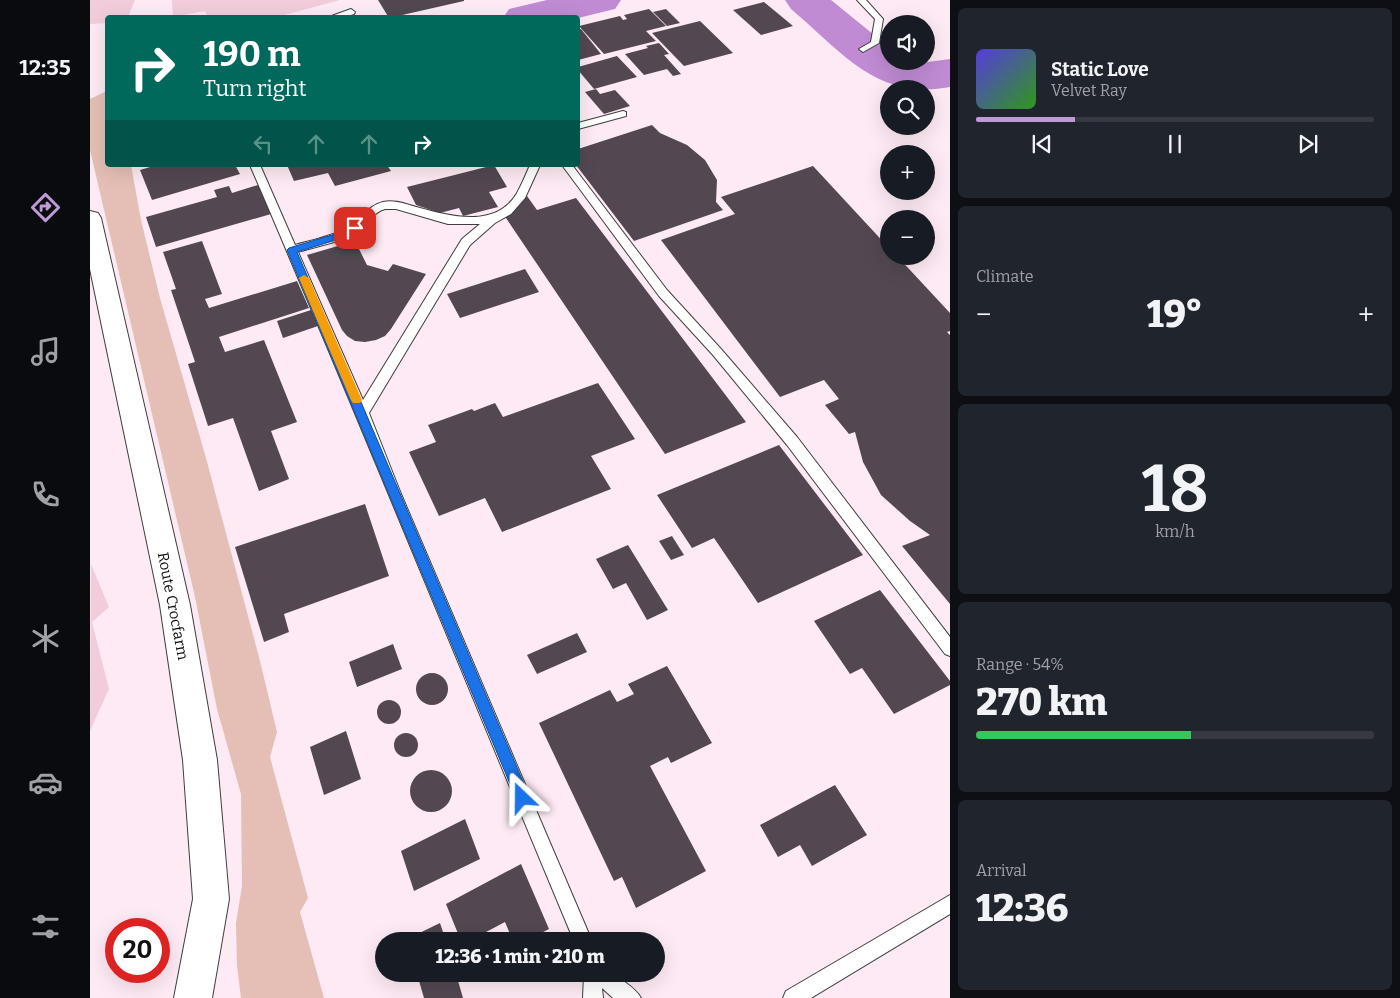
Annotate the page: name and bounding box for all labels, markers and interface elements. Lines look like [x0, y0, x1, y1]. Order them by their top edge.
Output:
map controls [880, 15, 935, 265]
button: sound [880, 15, 935, 70]
text: 190 m [203, 33, 301, 75]
icon: right [120, 35, 185, 100]
text: 12:35 [19, 54, 71, 81]
text: Static Love [1051, 58, 1149, 81]
text: Turn right [203, 75, 306, 102]
button: search [880, 80, 935, 135]
text: Velvet Ray [1051, 81, 1127, 100]
icon: left [249, 130, 277, 158]
icon: ahead [302, 130, 330, 158]
icon: ahead [355, 130, 383, 158]
icon: right [408, 130, 436, 158]
icon: previous [1028, 130, 1056, 158]
icon: pause [1161, 130, 1189, 158]
icon: next [1294, 130, 1322, 158]
button: + [880, 145, 935, 200]
icon: directions [28, 190, 63, 225]
pin [334, 207, 376, 249]
button: − [880, 210, 935, 265]
icon: arrive [341, 214, 369, 242]
text: Climate [976, 267, 1034, 286]
text: 19° [1147, 291, 1203, 337]
text: − [976, 298, 991, 331]
text: + [1358, 298, 1374, 331]
icon: music [28, 334, 63, 369]
text: 18 [1141, 450, 1209, 528]
icon: phone [28, 477, 63, 512]
text: km/h [1155, 522, 1195, 541]
street label: Route Crocfarm [154, 550, 192, 662]
icon: climate [28, 621, 63, 656]
text: Range · 54% [976, 655, 1064, 674]
text: 270 km [976, 679, 1107, 725]
icon: car [28, 765, 63, 800]
position arrow [495, 771, 547, 823]
text: Arrival [976, 861, 1027, 880]
text: 12:36 [976, 885, 1068, 931]
icon: filters [28, 909, 63, 944]
speed limit sign: 20 [105, 918, 170, 983]
text: 12:36 · 1 min · 210 m [435, 945, 605, 968]

